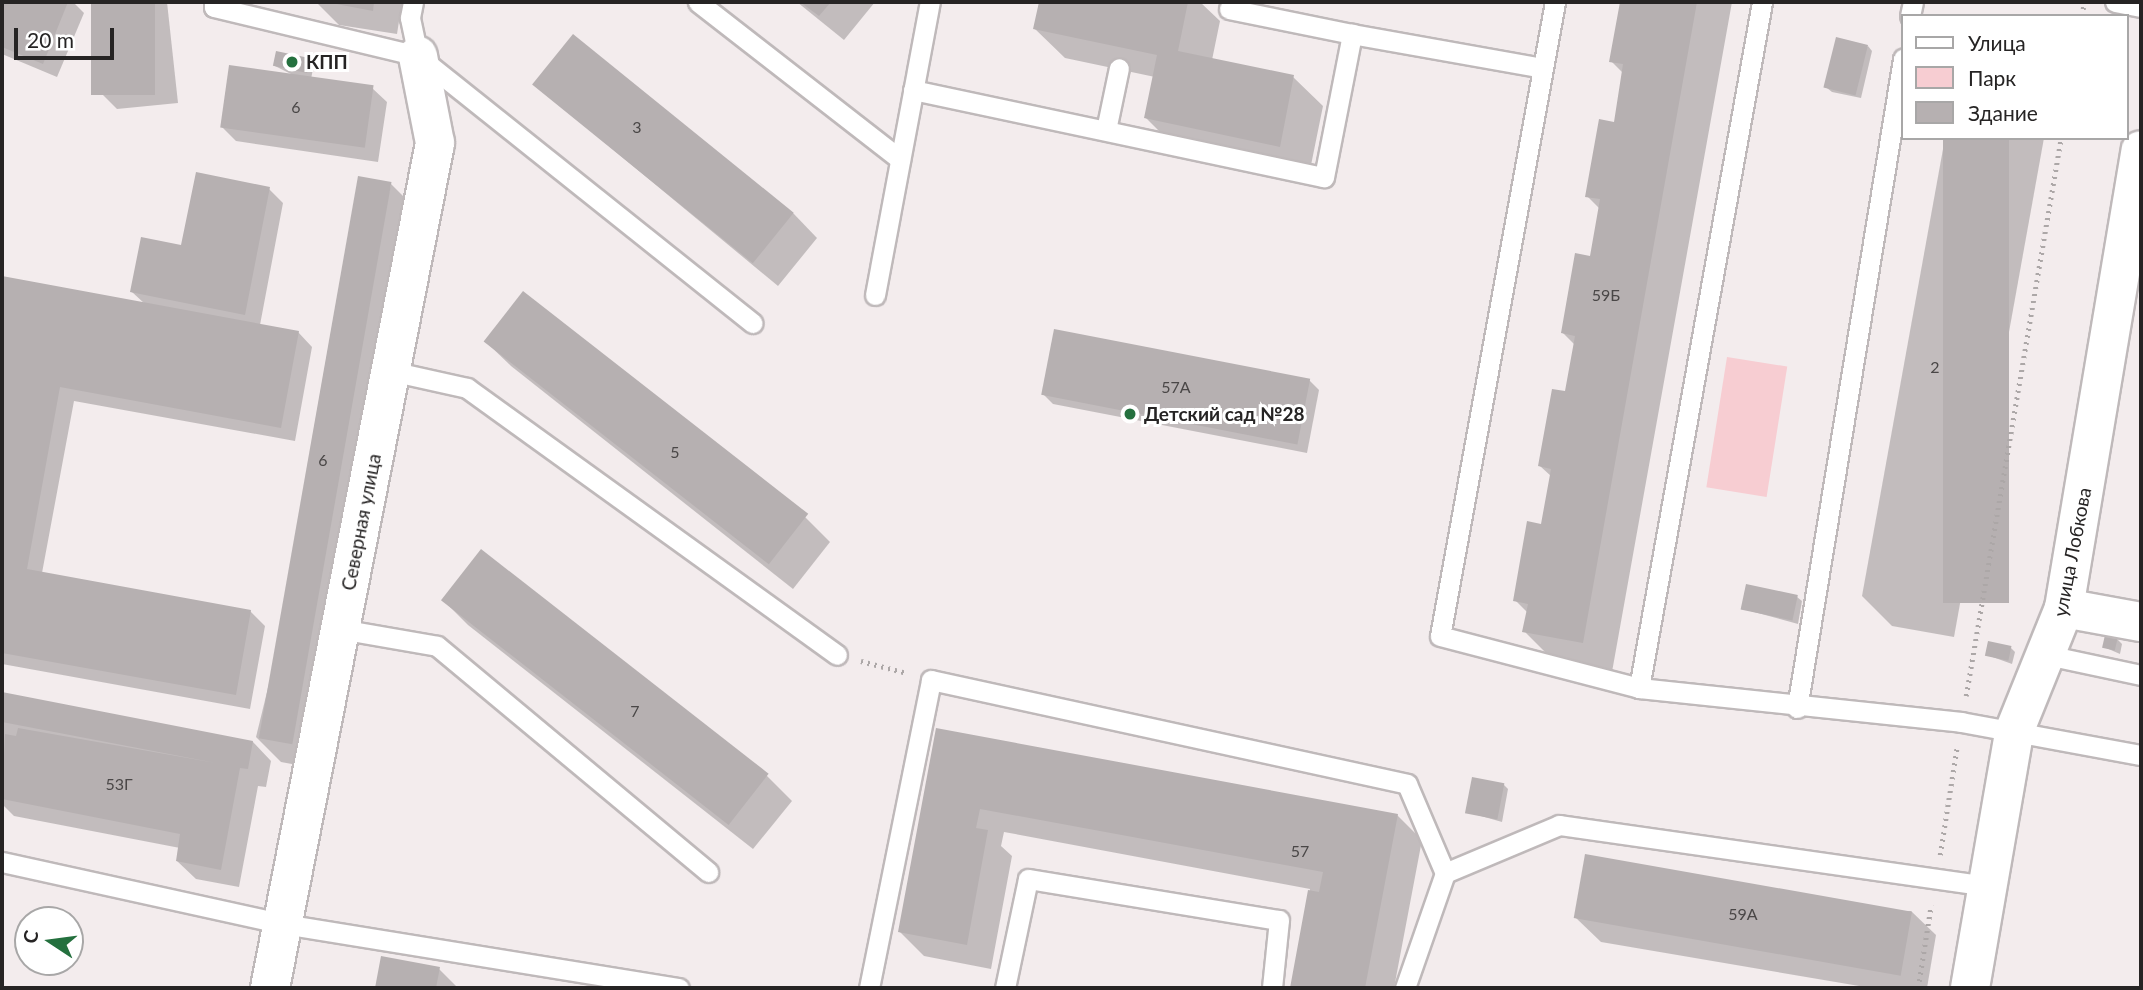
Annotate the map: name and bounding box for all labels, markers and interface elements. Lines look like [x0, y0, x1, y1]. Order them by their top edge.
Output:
scale bar [18, 14, 117, 58]
legend [1902, 14, 2129, 140]
text: 20 m [27, 27, 74, 52]
text: Улица [1968, 30, 2026, 55]
place label: КПП [306, 51, 348, 73]
marker: КПП [284, 54, 300, 70]
text: Парк [1968, 65, 2016, 90]
house number: 6 [291, 97, 301, 117]
text: Здание [1968, 100, 2038, 125]
house number: 3 [632, 117, 642, 137]
house number: 59Б [1592, 285, 1620, 305]
house number: 2 [1930, 357, 1940, 377]
house number: 57А [1161, 377, 1191, 397]
place label: Детский сад №28 [1144, 403, 1305, 425]
marker: Детский сад №28 [1122, 406, 1138, 422]
house number: 5 [670, 442, 680, 462]
house number: 6 [318, 450, 328, 470]
street label: Северная улица [337, 452, 385, 592]
street label: улица Лобкова [2048, 485, 2096, 619]
house number: 7 [630, 701, 640, 721]
house number: 53Г [105, 774, 133, 794]
house number: 57 [1291, 841, 1309, 861]
house number: 59А [1728, 904, 1758, 924]
north arrow [14, 906, 84, 976]
text: С [17, 928, 43, 945]

